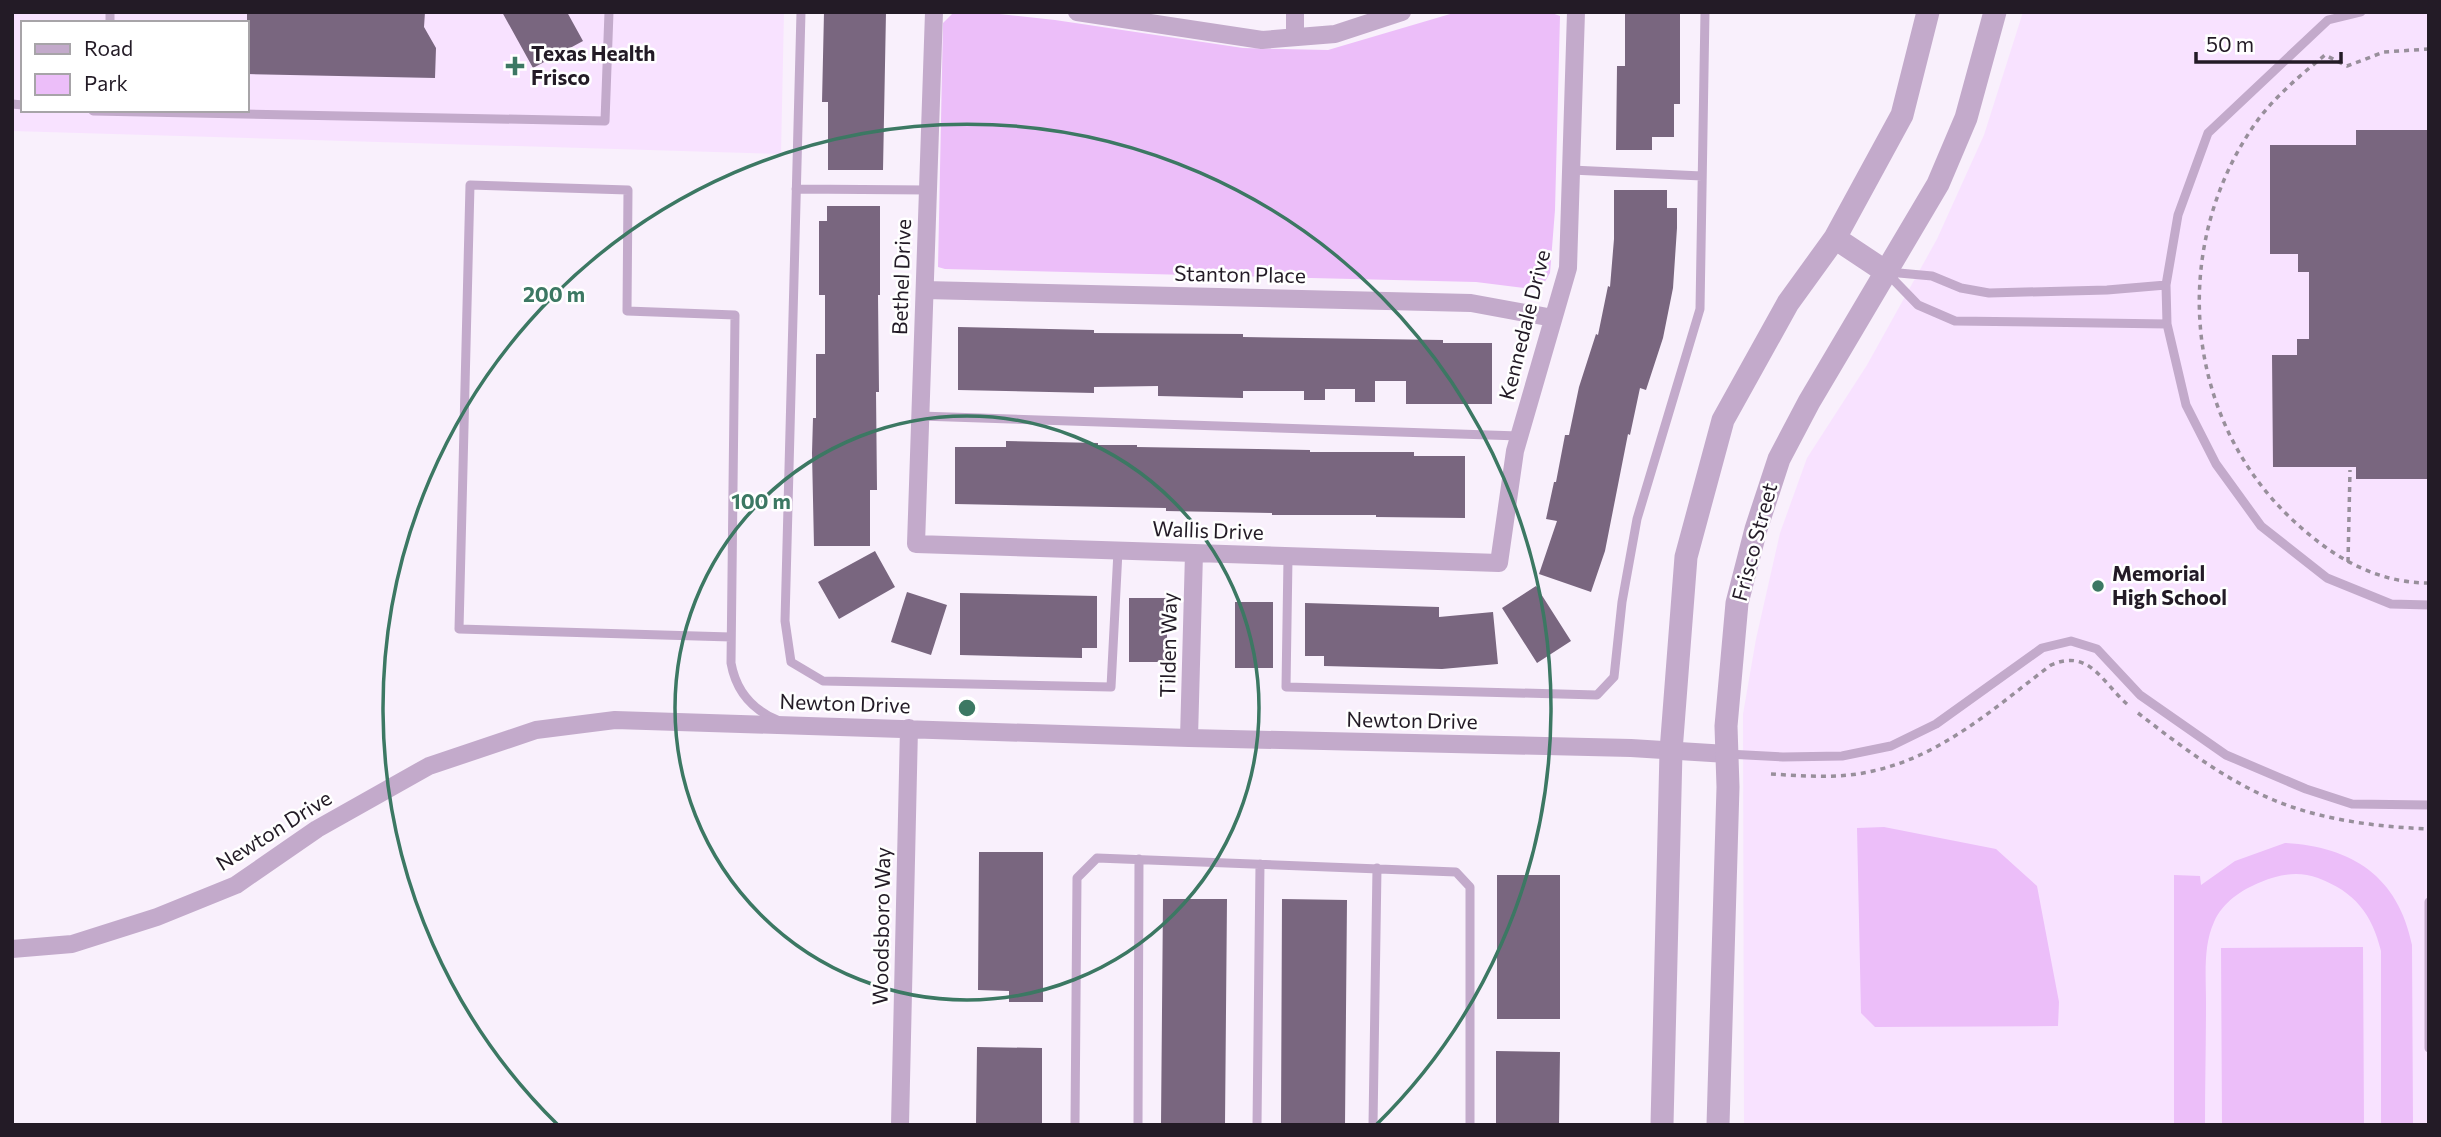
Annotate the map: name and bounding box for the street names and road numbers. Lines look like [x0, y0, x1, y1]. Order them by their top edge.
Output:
street label: Bethel Drive [886, 218, 915, 335]
street label: Kennedale Drive [1493, 247, 1554, 402]
street label: Stanton Place [1174, 260, 1306, 287]
street label: Frisco Street [1726, 480, 1781, 603]
street label: Wallis Drive [1152, 515, 1264, 544]
street label: Tilden Way [1154, 592, 1181, 698]
street label: Newton Drive [779, 688, 911, 717]
street label: Newton Drive [1346, 706, 1478, 733]
street label: Newton Drive [211, 784, 335, 875]
street label: Woodsboro Way [867, 847, 894, 1005]

